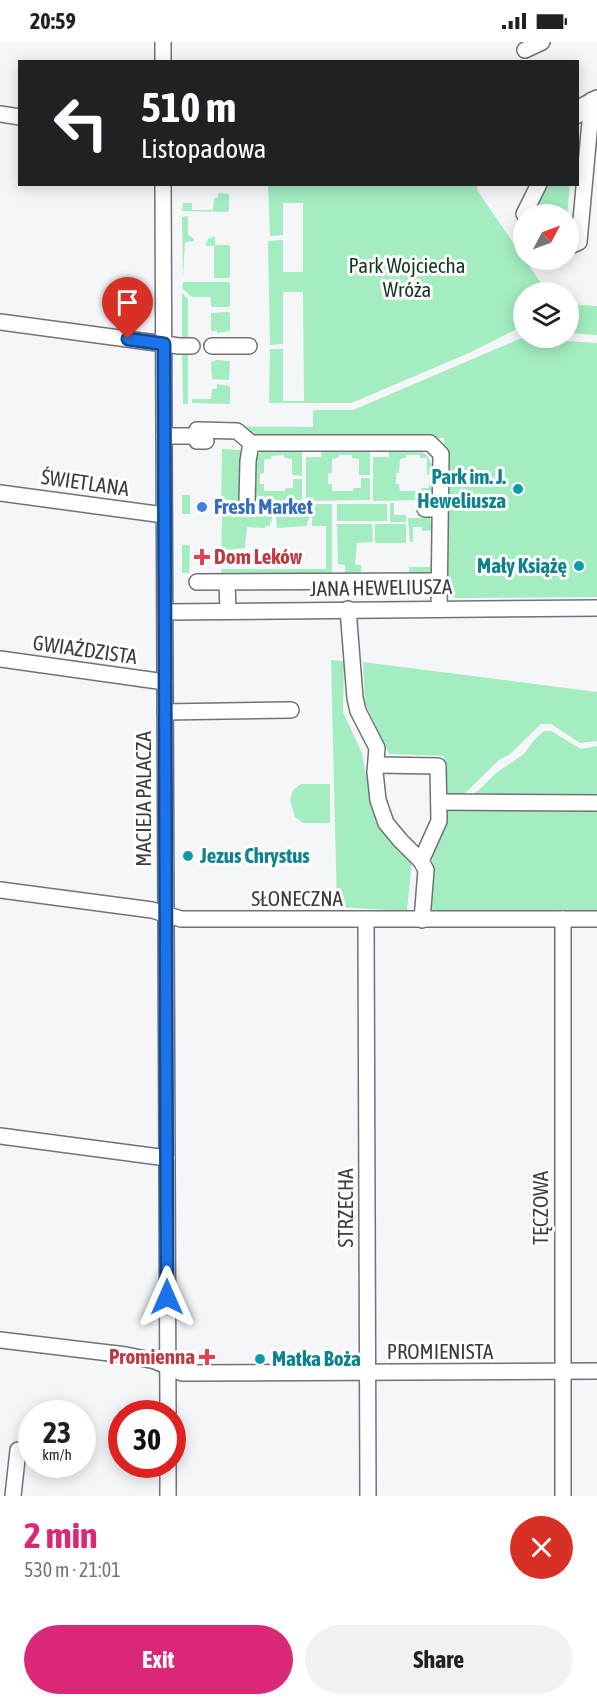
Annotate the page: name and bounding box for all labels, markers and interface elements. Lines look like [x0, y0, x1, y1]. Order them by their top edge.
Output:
text: 20:59 [30, 8, 76, 34]
text: 510 m [141, 83, 236, 131]
icon: left [42, 84, 120, 162]
text: Listopadowa [141, 133, 266, 164]
north arrow [513, 204, 579, 270]
map controls [513, 204, 579, 348]
park label: Park Wojciecha Wróża [349, 253, 466, 301]
pin [102, 277, 153, 339]
button: layers [513, 282, 579, 348]
icon: arrive [111, 286, 144, 319]
street label: ŚWIETLANA [40, 464, 131, 500]
place label: Park im. J. Heweliusza [417, 464, 506, 512]
marker: Park im. J. Heweliusza [511, 482, 525, 496]
place label: Fresh Market [214, 494, 313, 518]
marker: Fresh Market [195, 500, 209, 514]
place label: Dom Leków [214, 544, 303, 568]
marker: Dom Leków [195, 550, 209, 564]
place label: Mały Książę [477, 553, 567, 577]
marker: Mały Książę [572, 559, 586, 573]
street label: JANA HEWELIUSZA [310, 574, 453, 600]
street label: GWIAŹDZISTA [31, 630, 140, 668]
street label: MACIEJA PALACZA [131, 731, 155, 867]
place label: Jezus Chrystus [199, 843, 310, 867]
marker: Jezus Chrystus [181, 849, 195, 863]
street label: SŁONECZNA [251, 886, 344, 910]
street label: STRZECHA [333, 1168, 357, 1247]
street label: TĘCZOWA [528, 1170, 553, 1245]
position arrow [135, 1265, 199, 1329]
street label: PROMIENISTA [387, 1339, 494, 1363]
place label: Promienna [109, 1344, 195, 1368]
place label: Matka Boża [272, 1346, 361, 1370]
marker: Promienna [200, 1350, 214, 1364]
marker: Matka Boża [253, 1352, 267, 1366]
speed limit sign: 30 [108, 1400, 186, 1478]
text: 23 [43, 1415, 71, 1449]
text: km/h [42, 1446, 72, 1463]
text: 2 min [24, 1514, 98, 1556]
button: close [510, 1516, 573, 1579]
text: 530 m · 21:01 [24, 1558, 121, 1581]
button: Exit [24, 1625, 293, 1694]
button: Share [305, 1625, 573, 1694]

